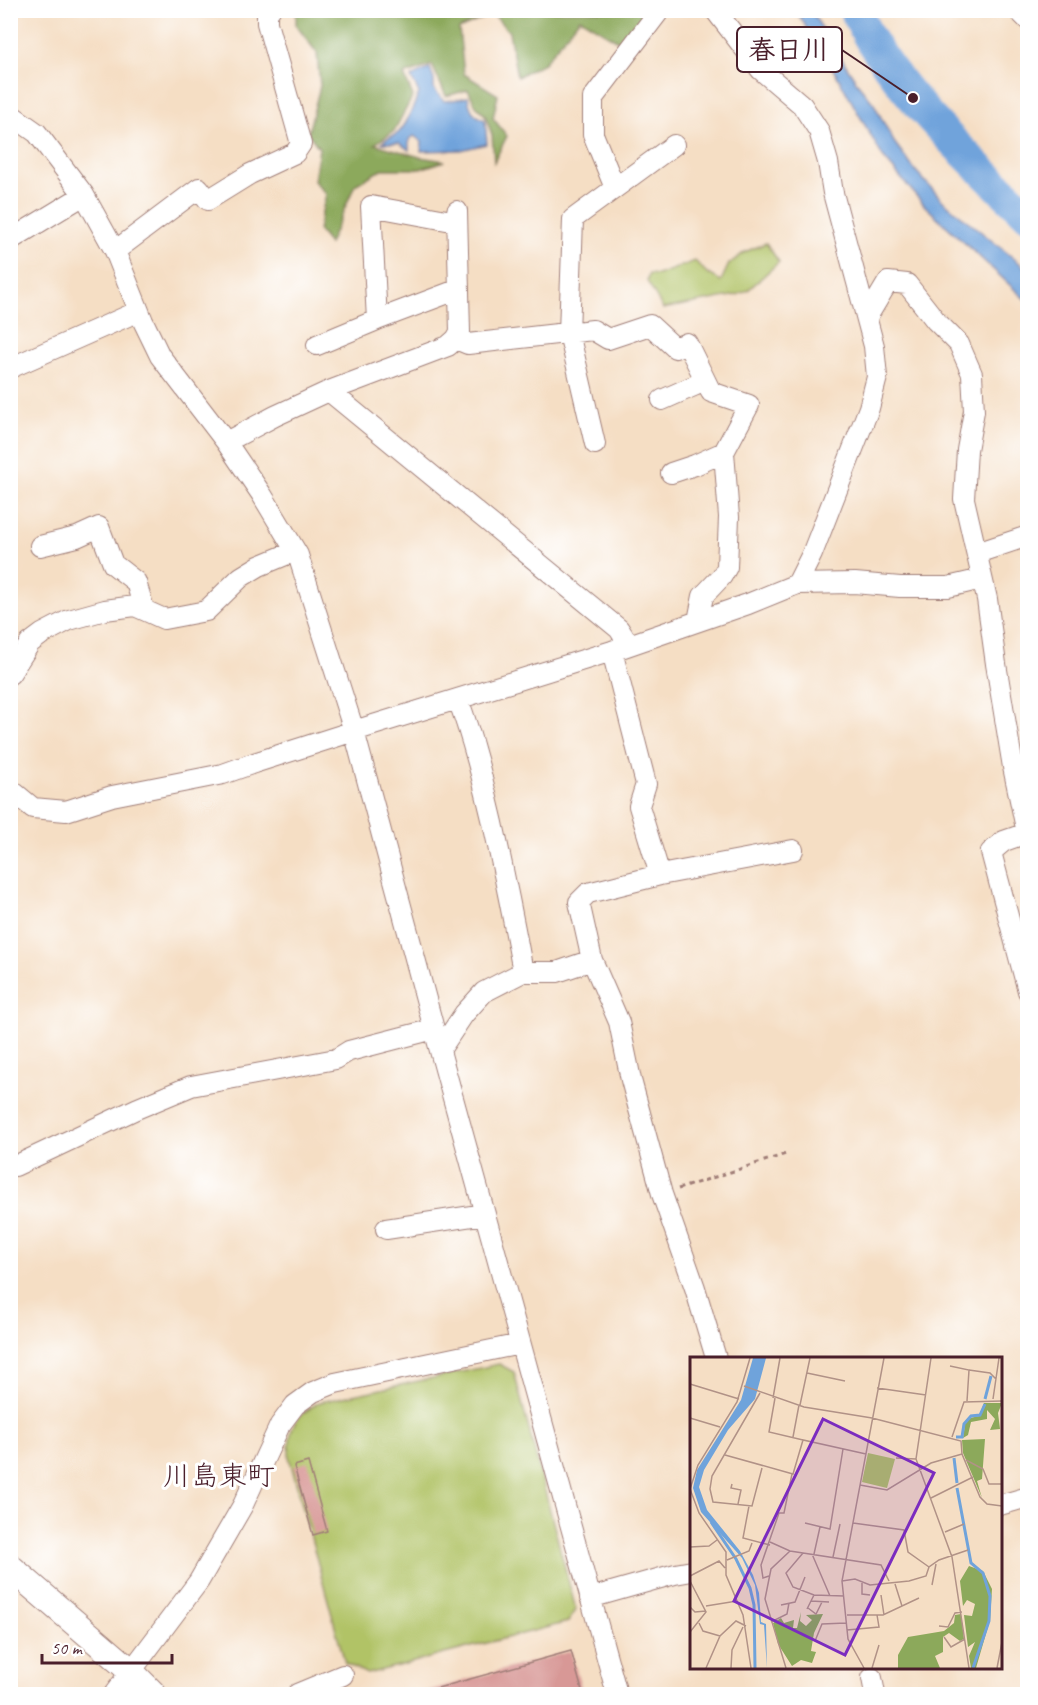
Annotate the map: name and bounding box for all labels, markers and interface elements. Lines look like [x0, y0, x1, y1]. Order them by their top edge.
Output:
callout: 春日川 [737, 27, 842, 72]
text: 春日川 [749, 33, 830, 67]
inset map [690, 1357, 1002, 1669]
district label: 川島東町 [163, 1458, 275, 1493]
scale bar [42, 1627, 172, 1665]
text: 50 m [51, 1637, 84, 1659]

